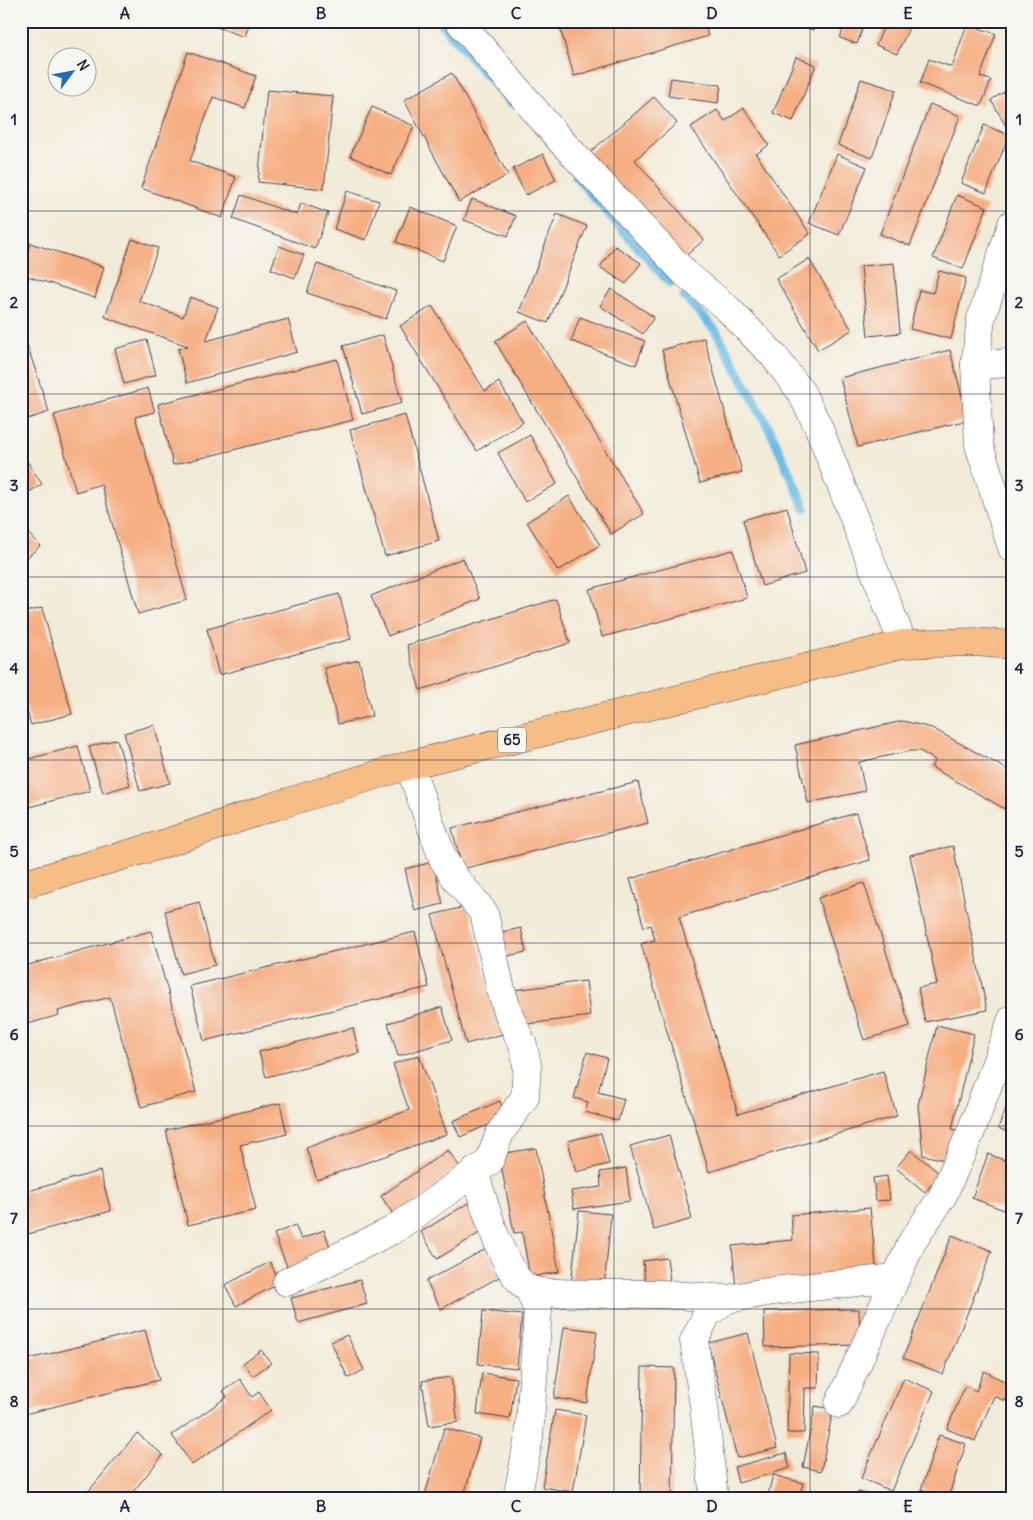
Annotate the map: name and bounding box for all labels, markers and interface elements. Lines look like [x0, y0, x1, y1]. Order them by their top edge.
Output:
text: A [120, 3, 130, 23]
text: B [316, 3, 327, 23]
text: C [511, 3, 522, 23]
text: D [706, 3, 718, 23]
text: E [903, 3, 913, 23]
north arrow [48, 48, 98, 98]
text: N [73, 56, 93, 74]
text: 1 [11, 109, 17, 129]
text: 1 [1016, 109, 1022, 129]
text: 2 [10, 292, 19, 312]
text: 2 [1015, 292, 1024, 312]
text: 3 [9, 475, 19, 495]
text: 3 [1014, 475, 1024, 495]
text: 4 [9, 658, 19, 678]
text: 4 [1014, 658, 1024, 678]
road number: 65 [498, 728, 526, 752]
text: 5 [9, 841, 19, 861]
text: 5 [1014, 841, 1024, 861]
text: 6 [9, 1024, 19, 1044]
text: 6 [1014, 1024, 1024, 1044]
text: 7 [10, 1208, 18, 1228]
text: 7 [1015, 1208, 1023, 1228]
text: 8 [9, 1391, 19, 1411]
text: 8 [1014, 1391, 1024, 1411]
text: A [120, 1496, 130, 1516]
text: B [316, 1496, 327, 1516]
text: C [511, 1496, 522, 1516]
text: D [706, 1496, 718, 1516]
text: E [903, 1496, 913, 1516]

